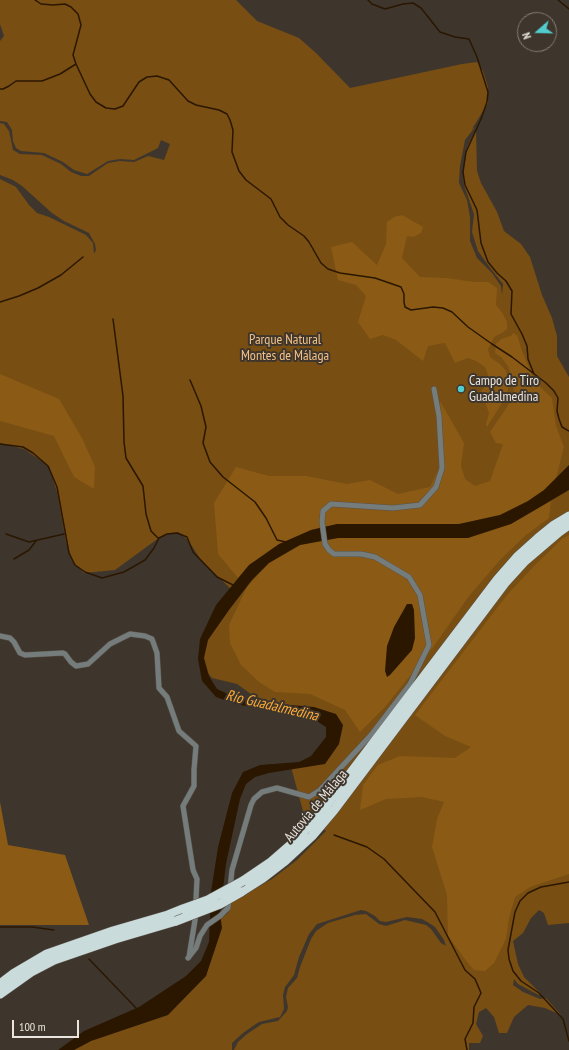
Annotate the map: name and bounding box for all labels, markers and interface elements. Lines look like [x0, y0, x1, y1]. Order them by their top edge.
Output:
north arrow [517, 12, 557, 52]
text: N [519, 31, 534, 41]
park label: Parque Natural Montes de Málaga [241, 332, 329, 364]
place label: Campo de Tiro Guadalmedina [469, 373, 539, 406]
marker: Campo de Tiro Guadalmedina [456, 384, 466, 394]
water label: Río Guadalmedina [224, 687, 320, 725]
street label: Autovía de Málaga [281, 766, 351, 846]
scale bar [14, 1012, 81, 1038]
text: 100 m [19, 1019, 46, 1034]

